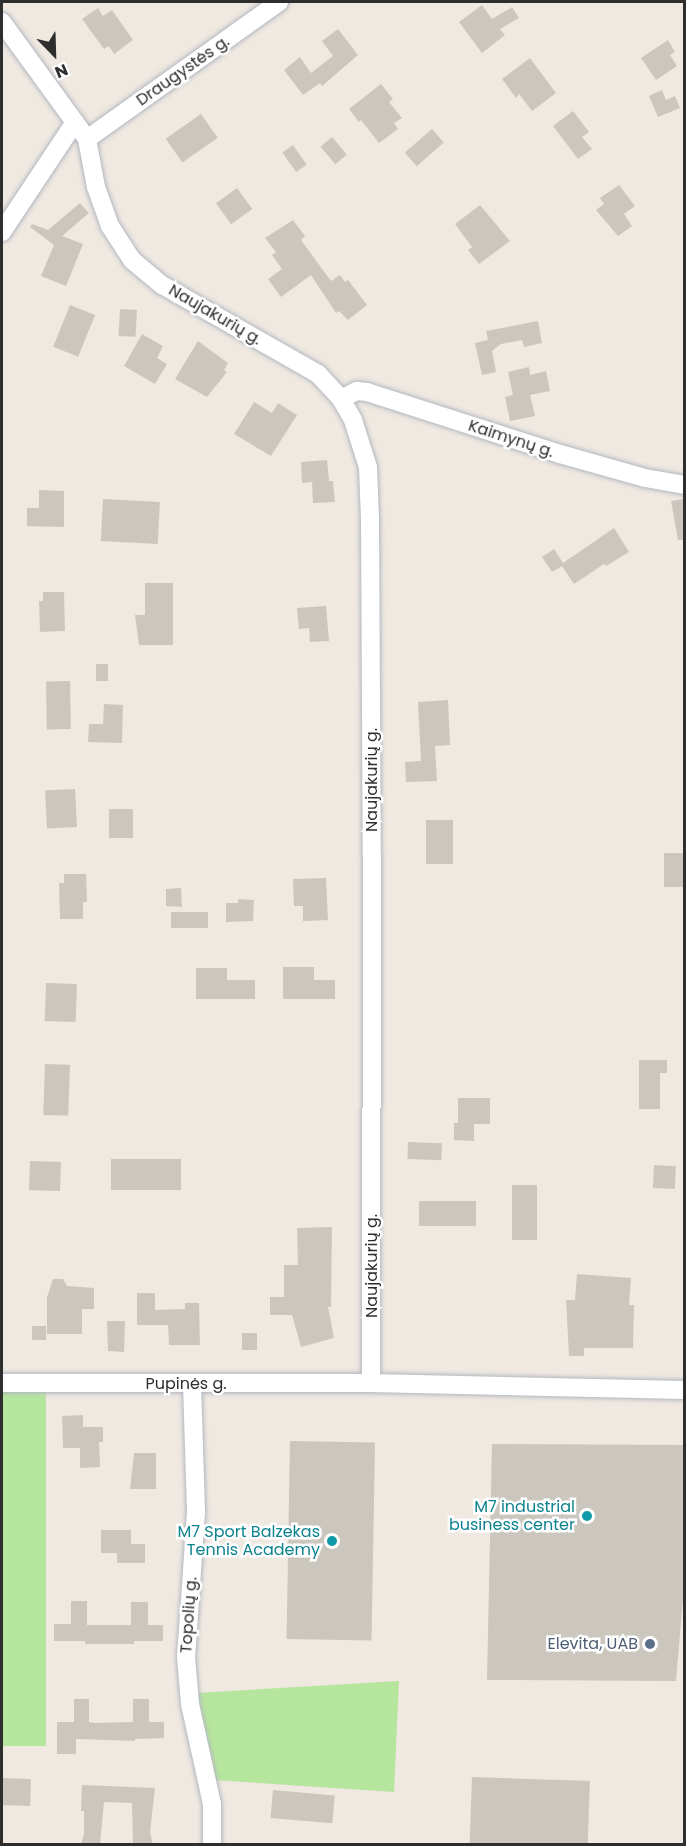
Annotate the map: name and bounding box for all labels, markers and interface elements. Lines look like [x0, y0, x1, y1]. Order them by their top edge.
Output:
north arrow [24, 24, 84, 84]
street label: Draugystės g. [133, 32, 233, 110]
text: N [51, 58, 71, 84]
street label: Naujakurių g. [165, 281, 265, 349]
street label: Kaimynų g. [466, 416, 556, 462]
street label: Naujakurių g. [362, 728, 382, 832]
street label: Naujakurių g. [362, 1214, 382, 1318]
street label: Pupinės g. [145, 1374, 227, 1394]
place label: M7 industrial business center [449, 1497, 575, 1535]
marker: M7 industrial business center [580, 1509, 594, 1523]
place label: M7 Sport Balzekas Tennis Academy [178, 1522, 320, 1560]
marker: M7 Sport Balzekas Tennis Academy [325, 1534, 339, 1548]
street label: Topolių g. [177, 1576, 201, 1654]
place label: Elevita, UAB [548, 1634, 638, 1654]
marker: Elevita, UAB [643, 1637, 657, 1651]

